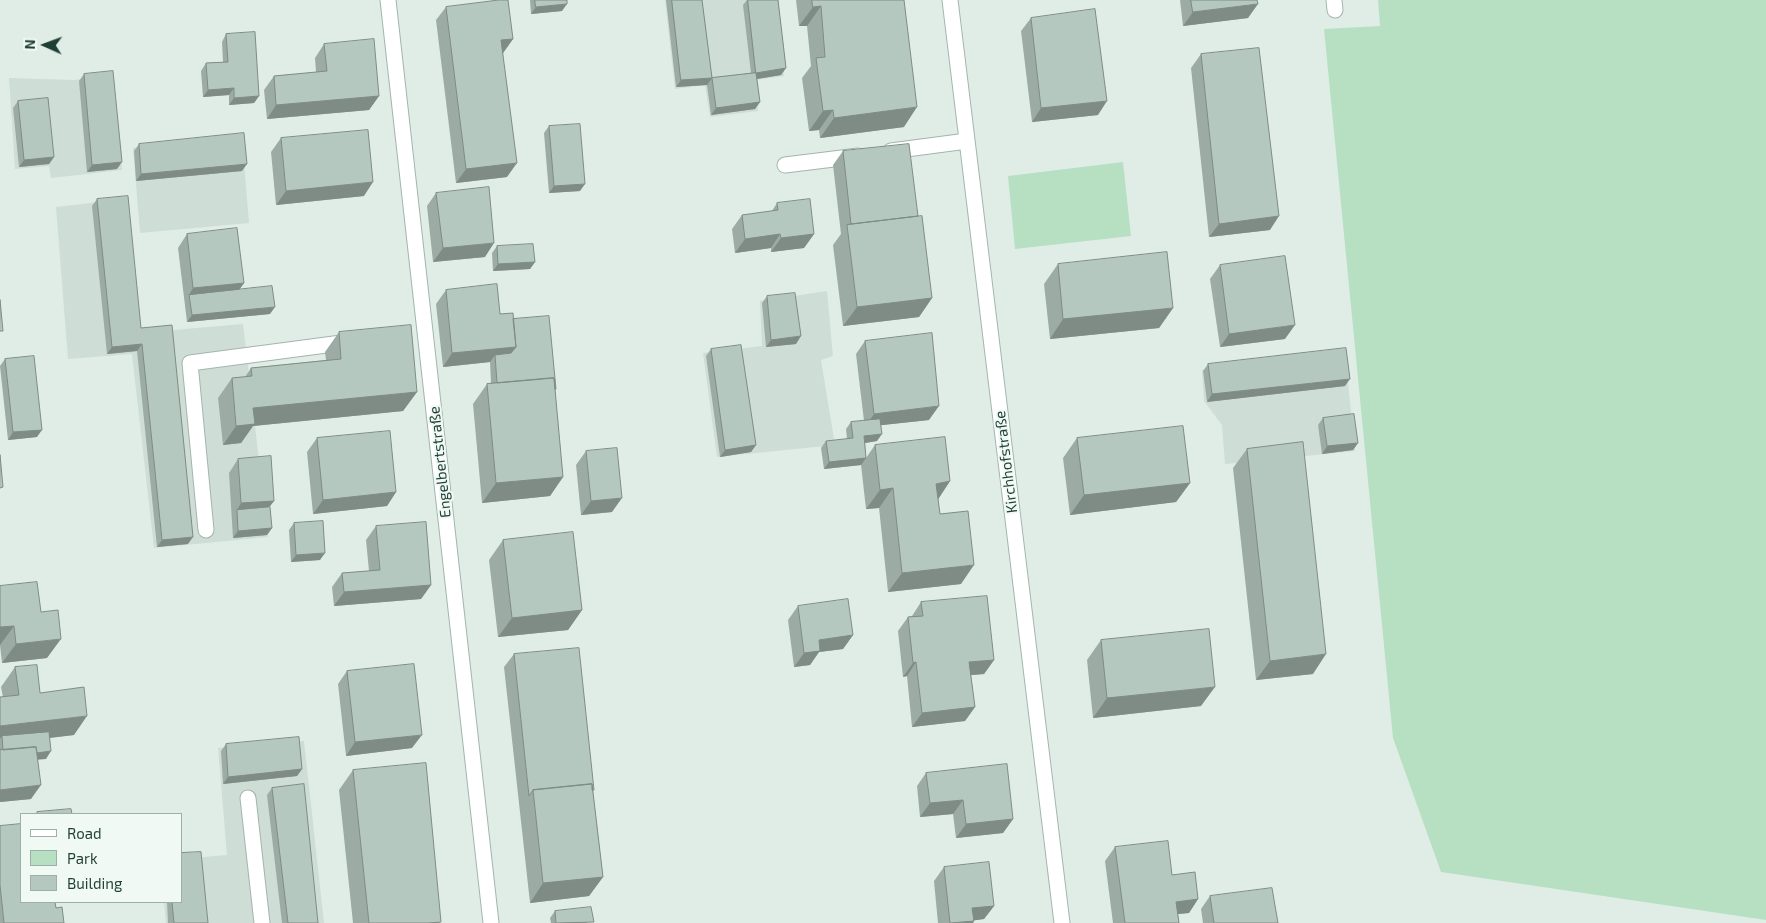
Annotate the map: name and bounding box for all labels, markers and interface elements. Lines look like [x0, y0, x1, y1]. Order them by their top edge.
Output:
north arrow [20, 20, 70, 70]
text: N [21, 39, 38, 50]
street label: Engelbertstraße [425, 405, 455, 519]
street label: Kirchhofstraße [991, 410, 1021, 514]
legend [20, 813, 182, 903]
text: Road [67, 824, 102, 842]
text: Park [67, 849, 98, 867]
text: Building [67, 874, 122, 892]

